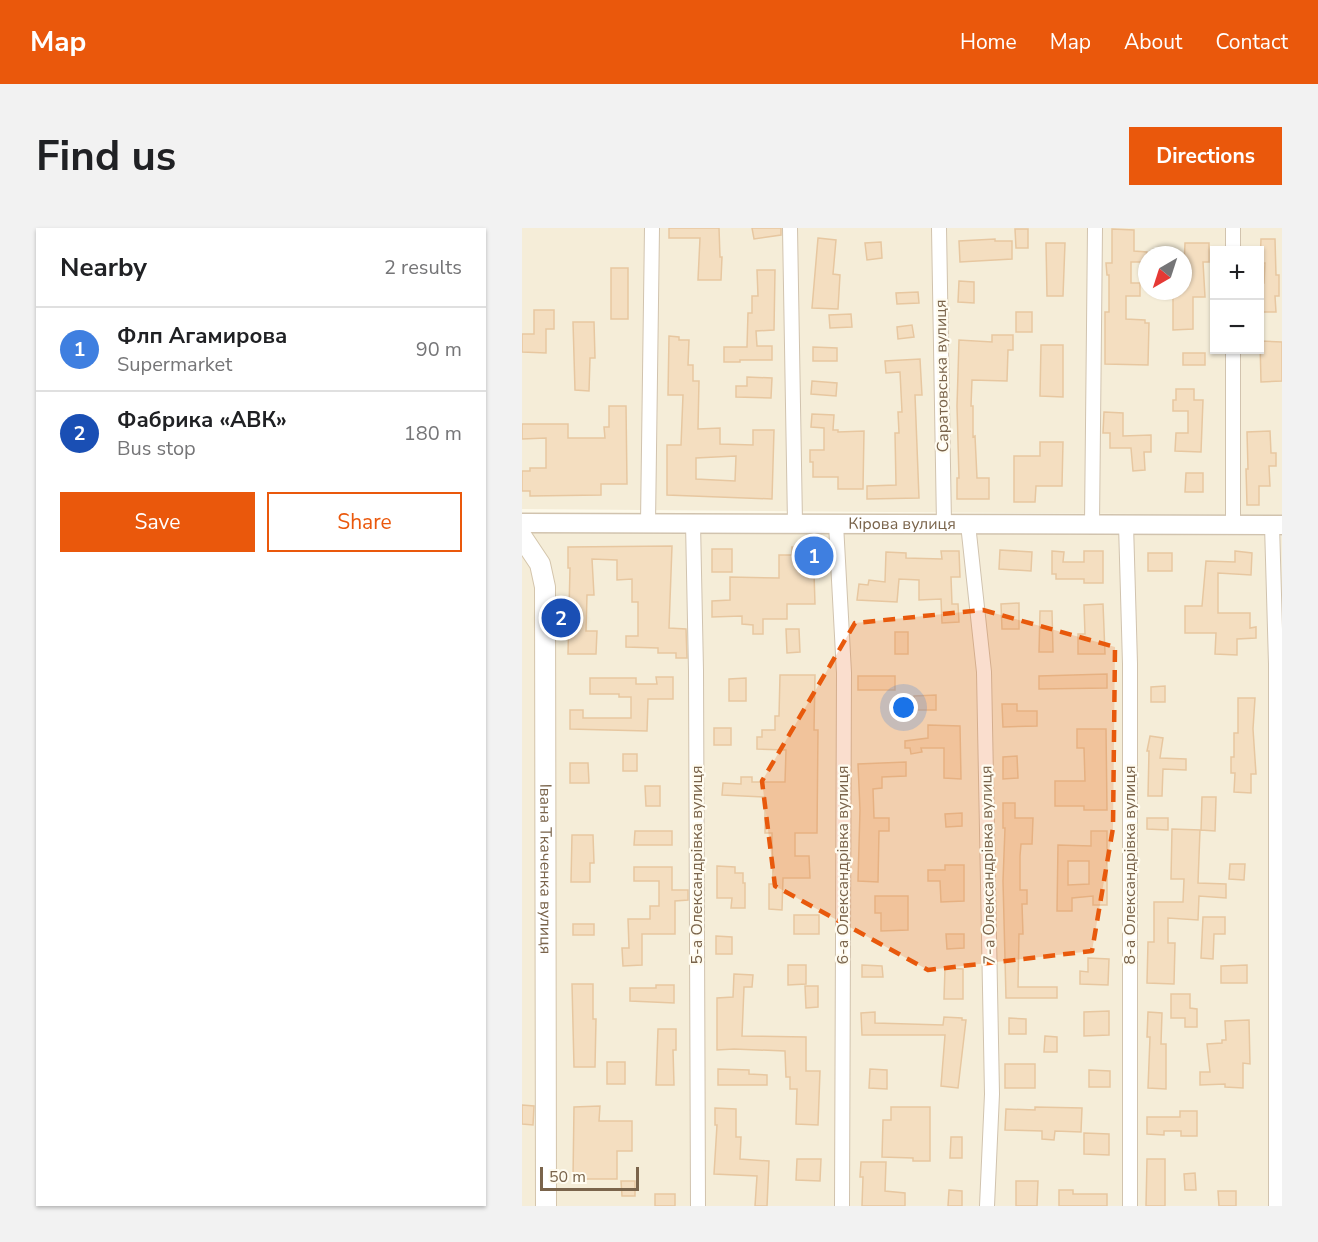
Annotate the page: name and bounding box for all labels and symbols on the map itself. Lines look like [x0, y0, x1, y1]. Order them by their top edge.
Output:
north arrow [1138, 246, 1192, 300]
street label: Саратовська вулиця [930, 299, 954, 453]
street label: Кірова вулиця [848, 513, 956, 535]
pin: 1 [794, 534, 834, 578]
pin: 2 [542, 596, 580, 640]
your location [889, 693, 918, 722]
street label: 5-а Олександрівка вулиця [686, 765, 708, 965]
street label: 6-а Олександрівка вулиця [832, 765, 854, 965]
street label: 7-а Олександрівка вулиця [975, 765, 1001, 965]
street label: 8-а Олександрівка вулиця [1119, 765, 1141, 965]
street label: Івана Ткаченка вулиця [534, 784, 557, 954]
scale bar [540, 1164, 639, 1192]

